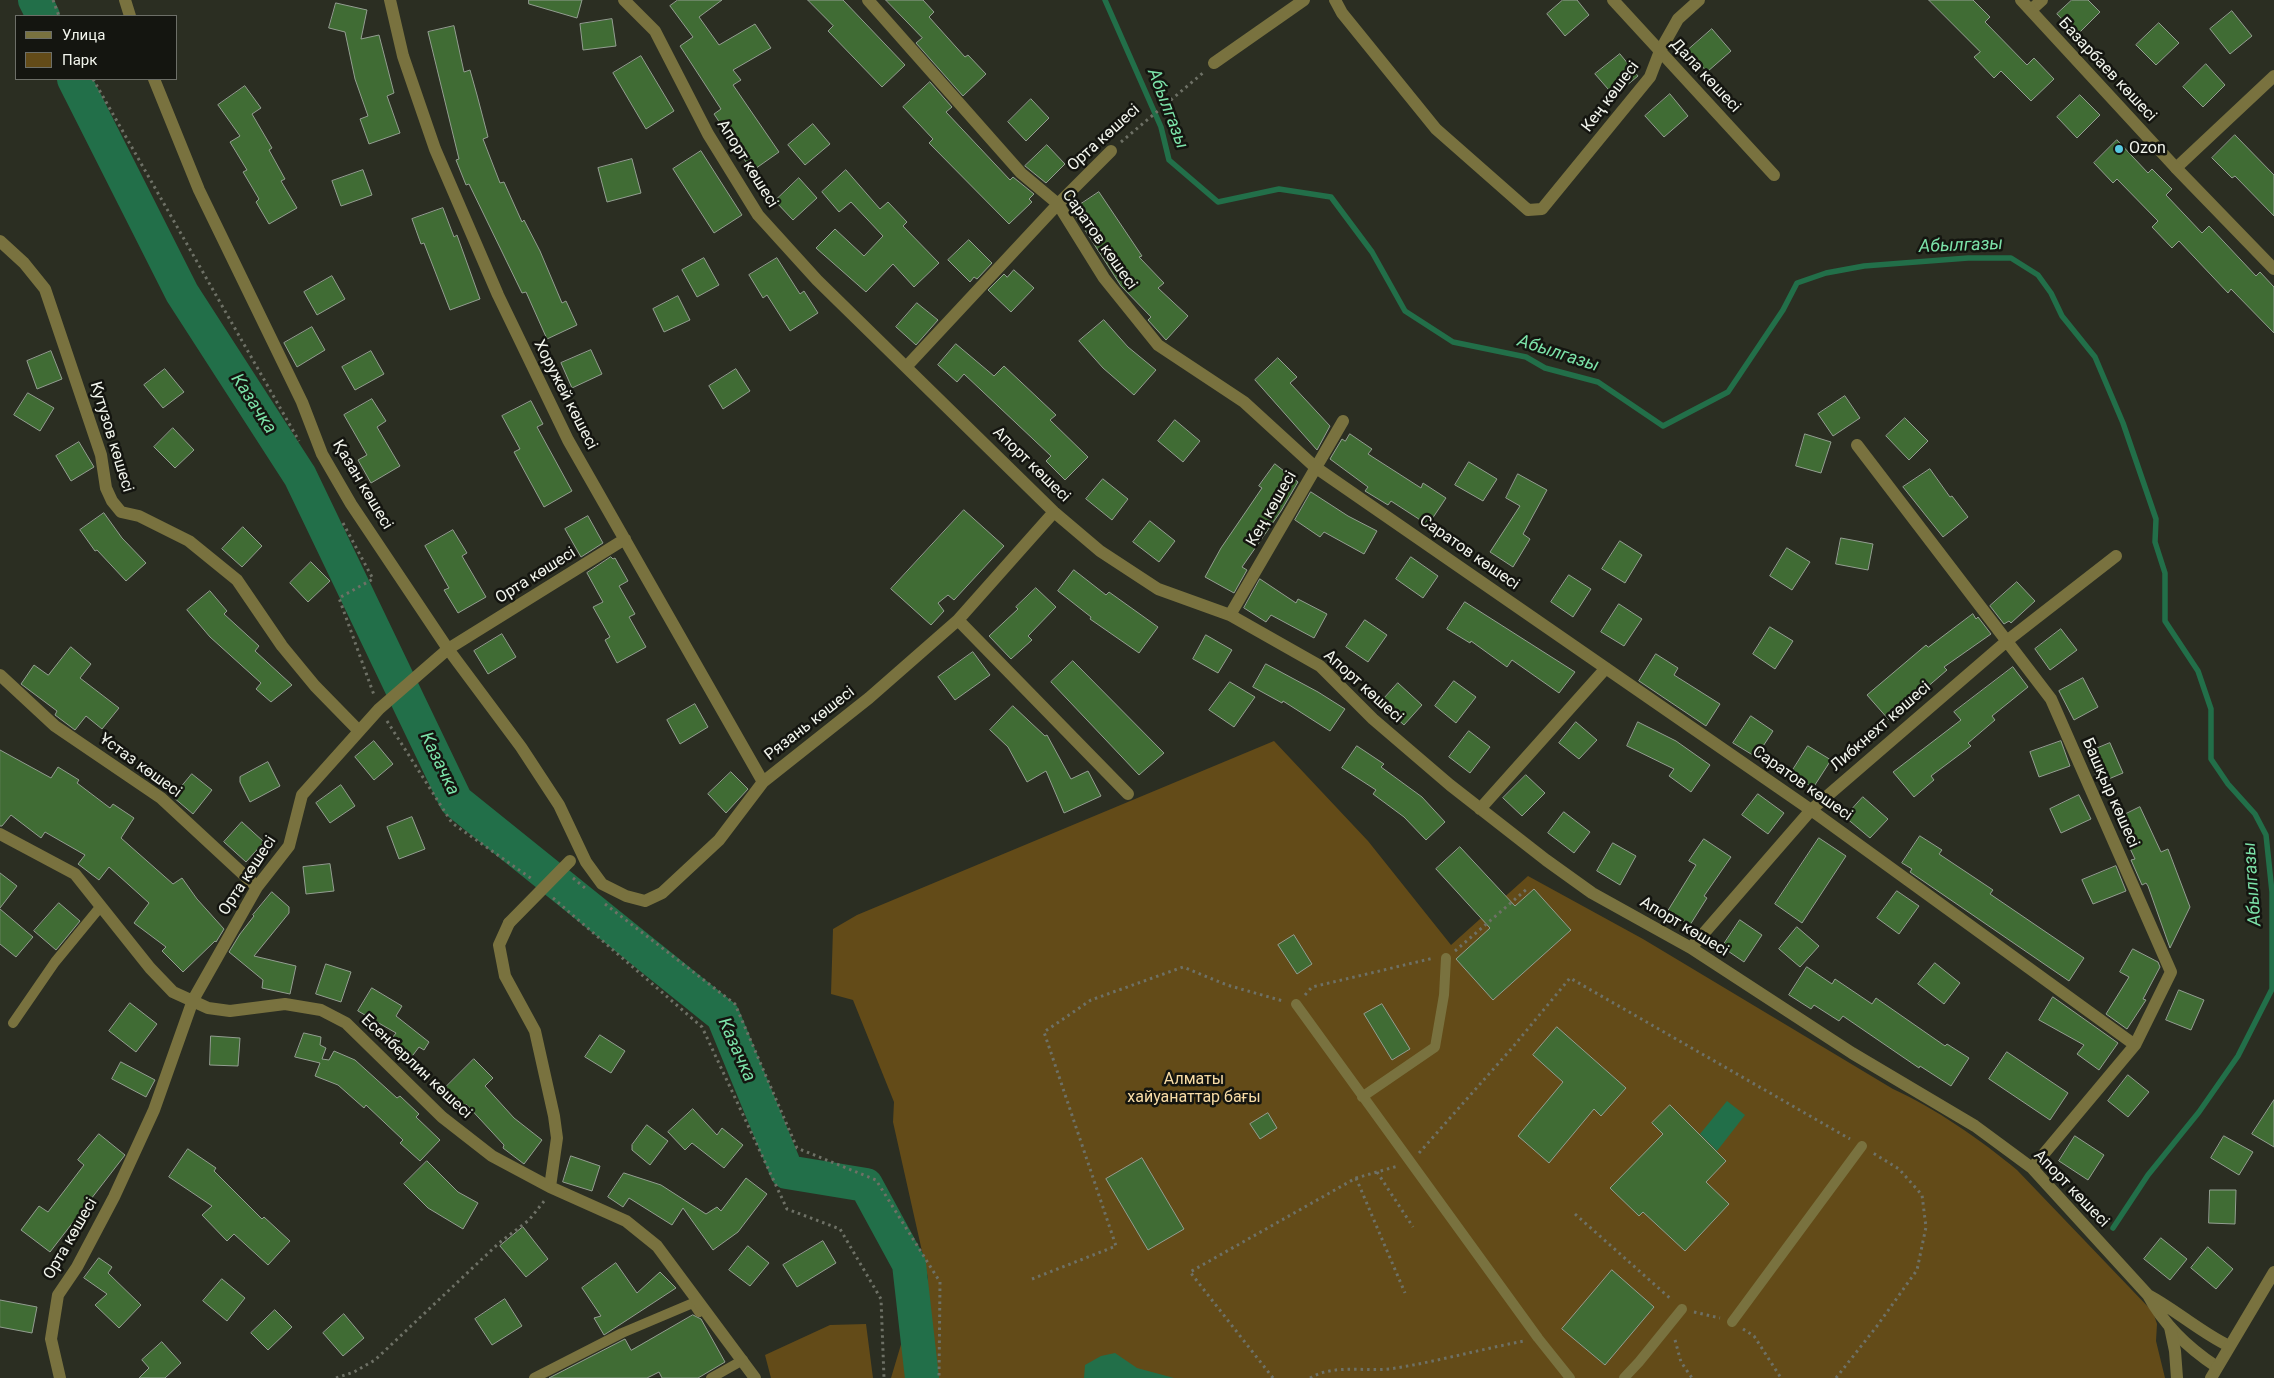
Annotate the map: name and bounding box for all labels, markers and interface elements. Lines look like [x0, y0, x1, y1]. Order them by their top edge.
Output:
street label: Базарбаев көшесі [2054, 14, 2160, 126]
legend [15, 15, 178, 80]
text: Улица [62, 26, 105, 44]
street label: Дала көшесі [1666, 35, 1744, 117]
text: Парк [62, 51, 97, 69]
street label: Кең көшесі [1578, 58, 1644, 136]
water label: Абылгазы [1142, 66, 1192, 152]
street label: Орта көшесі [1064, 100, 1144, 176]
street label: Апорт көшесі [712, 116, 782, 212]
place label: Ozon [2129, 139, 2166, 159]
marker: Ozon [2113, 143, 2125, 155]
street label: Саратов көшесі [1057, 186, 1141, 294]
water label: Абылгазы [1919, 234, 2003, 258]
water label: Абылгазы [1515, 331, 1601, 377]
street label: Хоружей көшесі [529, 337, 601, 453]
water label: Казачка [226, 370, 280, 438]
street label: Кутузов көшесі [85, 379, 137, 495]
street label: Апорт көшесі [988, 423, 1074, 507]
street label: Қазан көшесі [328, 437, 396, 533]
street label: Кең көшесі [1243, 468, 1301, 550]
street label: Саратов көшесі [1415, 511, 1523, 595]
street label: Орта көшесі [492, 544, 580, 608]
street label: Апорт көшесі [1319, 646, 1407, 728]
street label: Либкнехт көшесі [1827, 678, 1935, 776]
street label: Рязань көшесі [761, 683, 859, 765]
water label: Казачка [414, 729, 464, 799]
street label: Ұстаз көшесі [95, 730, 185, 802]
street label: Башқыр көшесі [2077, 735, 2143, 851]
street label: Саратов көшесі [1748, 742, 1856, 826]
street label: Орта көшесі [215, 833, 281, 919]
water label: Абылгазы [2239, 841, 2267, 927]
street label: Апорт көшесі [1636, 893, 1732, 961]
street label: Есенберлин көшесі [357, 1011, 475, 1123]
water label: Казачка [712, 1015, 760, 1085]
park label: Алматы хайуанаттар бағы [1127, 1070, 1261, 1108]
street label: Апорт көшесі [2029, 1146, 2113, 1232]
street label: Орта көшесі [40, 1195, 102, 1283]

